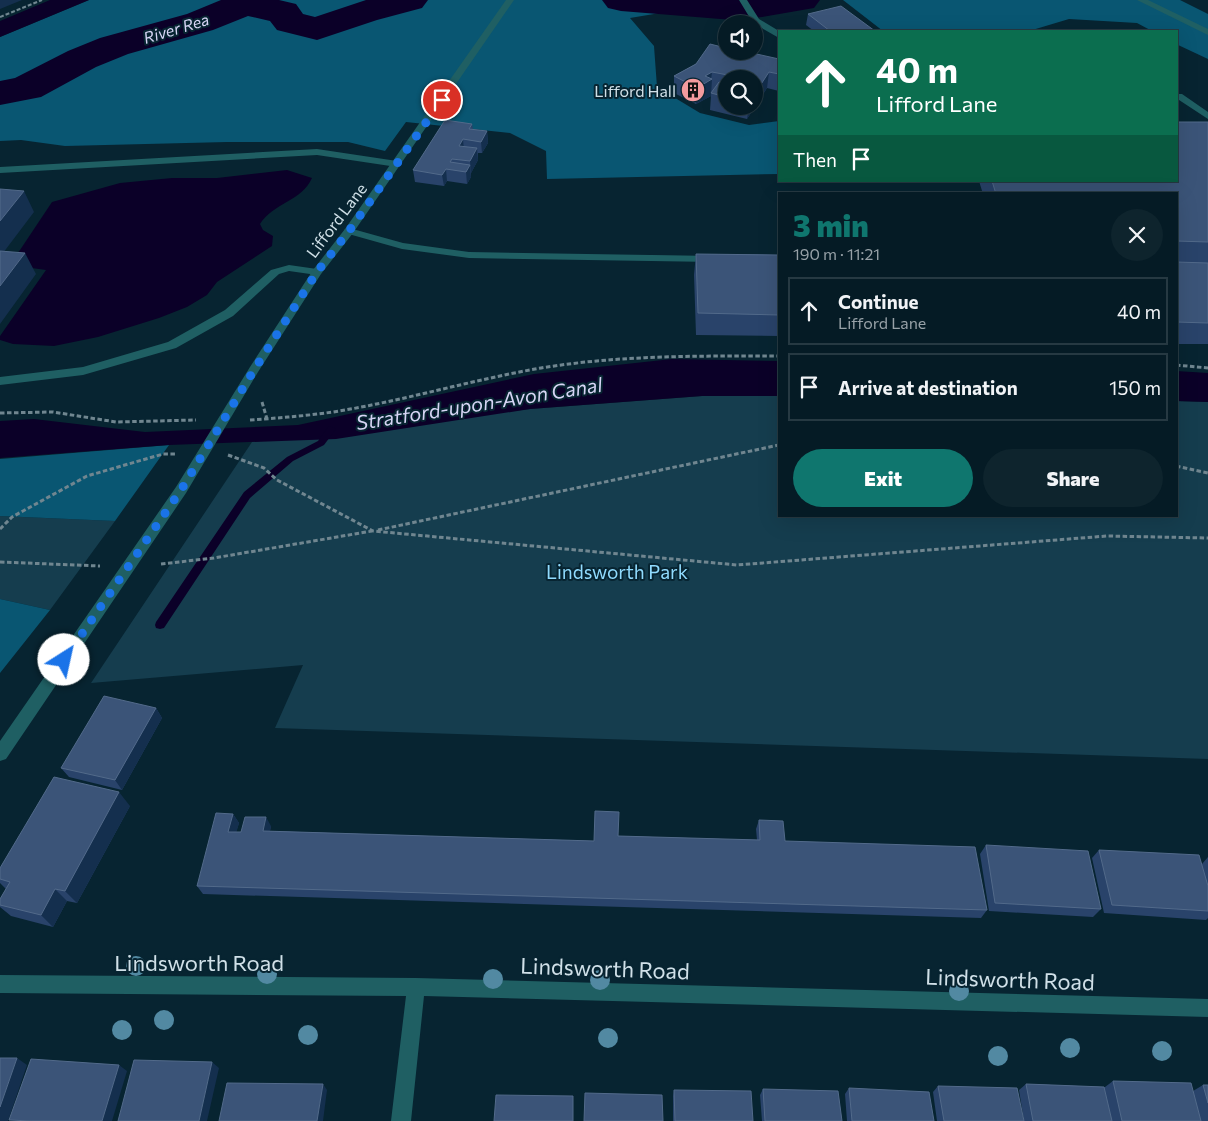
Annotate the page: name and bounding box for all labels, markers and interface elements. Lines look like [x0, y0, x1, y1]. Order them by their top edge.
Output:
water label: River Rea [141, 9, 211, 47]
map controls [718, 15, 763, 115]
button: sound [718, 15, 763, 60]
text: 40 m [876, 47, 958, 90]
icon: ahead [793, 50, 858, 115]
button: search [718, 70, 763, 115]
building icon: Lifford Hall [680, 77, 706, 103]
pin [421, 79, 463, 121]
place label: Lifford Hall [594, 81, 676, 100]
icon: arrive [428, 86, 456, 114]
text: Lifford Lane [876, 90, 997, 117]
icon: arrive [847, 145, 875, 173]
text: Then [793, 148, 837, 171]
street label: Lifford Lane [302, 179, 370, 261]
text: 3 min [793, 206, 869, 243]
button: close [1111, 209, 1163, 261]
text: 190 m · 11:21 [793, 244, 880, 263]
text: Continue [838, 290, 918, 313]
icon: ahead [795, 297, 823, 325]
text: 40 m [1117, 300, 1161, 323]
text: Lifford Lane [838, 313, 926, 332]
water label: Stratford-upon-Avon Canal [354, 372, 605, 434]
icon: arrive [795, 373, 823, 401]
text: Arrive at destination [838, 376, 1018, 399]
text: 150 m [1109, 376, 1161, 399]
button: Exit [793, 449, 973, 507]
button: Share [983, 449, 1163, 507]
park label: Lindsworth Park [546, 560, 688, 583]
position arrow [37, 633, 89, 685]
street label: Lindsworth Road [114, 949, 284, 976]
street label: Lindsworth Road [520, 952, 690, 984]
street label: Lindsworth Road [925, 963, 1095, 995]

